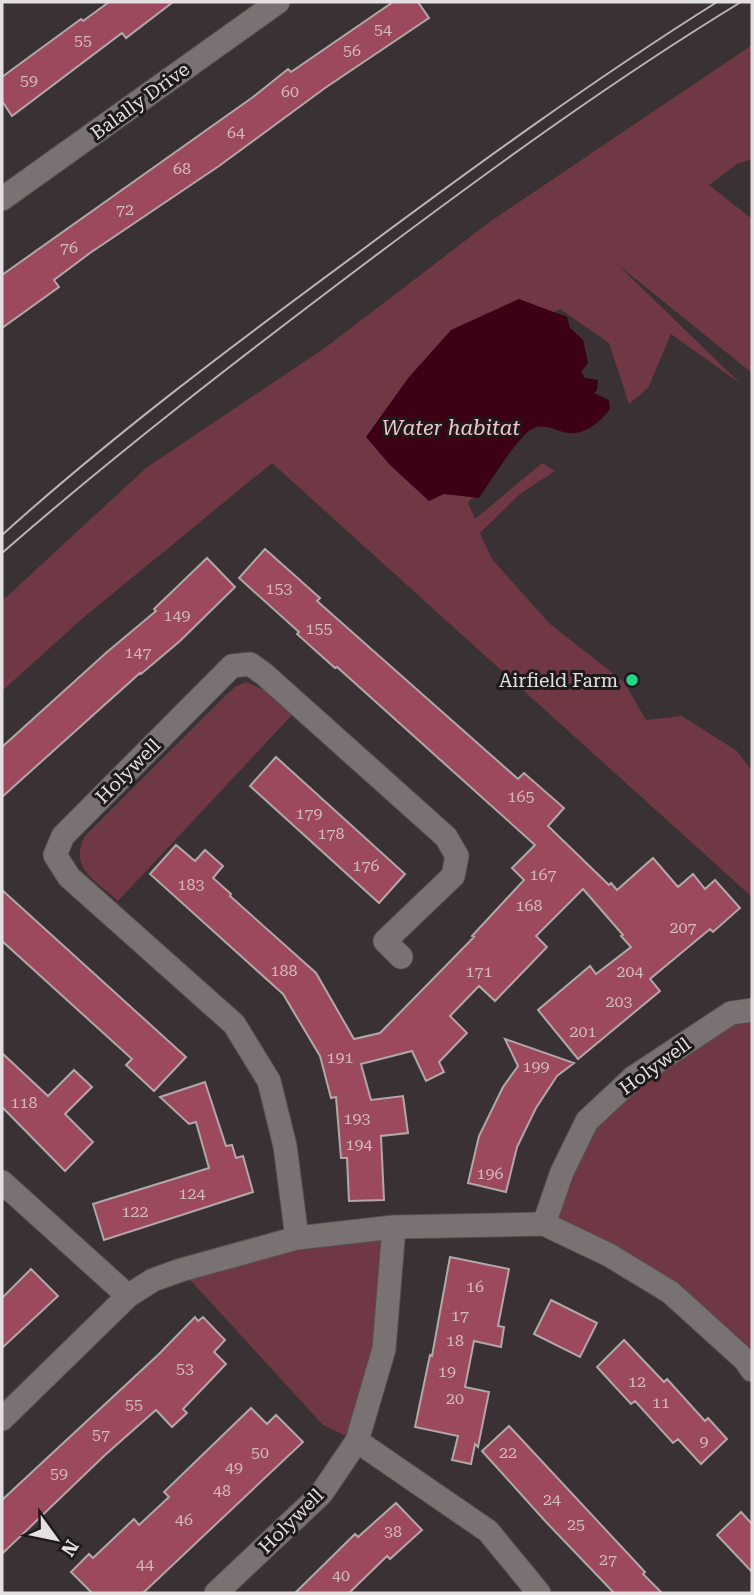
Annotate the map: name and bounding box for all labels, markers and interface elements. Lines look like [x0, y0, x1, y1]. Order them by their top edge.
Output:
house number: 54 [374, 20, 392, 39]
house number: 55 [74, 31, 92, 50]
house number: 56 [343, 41, 361, 60]
street label: Balally Drive [86, 57, 194, 145]
house number: 59 [20, 71, 38, 90]
house number: 60 [281, 82, 299, 101]
house number: 64 [227, 123, 245, 142]
house number: 68 [173, 159, 191, 178]
house number: 72 [116, 200, 134, 219]
house number: 76 [60, 238, 78, 257]
water label: Water habitat [382, 416, 520, 440]
house number: 153 [266, 579, 292, 598]
house number: 149 [164, 606, 190, 625]
house number: 155 [306, 619, 332, 638]
house number: 147 [125, 643, 151, 662]
place label: Airfield Farm [499, 669, 618, 692]
marker: Airfield Farm [624, 672, 640, 688]
street label: Holywell [91, 734, 165, 808]
house number: 165 [508, 787, 534, 806]
house number: 179 [296, 804, 322, 823]
house number: 178 [318, 824, 344, 843]
house number: 176 [353, 856, 379, 875]
house number: 167 [530, 865, 556, 884]
house number: 183 [178, 875, 204, 894]
house number: 168 [516, 896, 542, 915]
house number: 207 [670, 918, 696, 937]
house number: 188 [271, 961, 297, 980]
house number: 171 [466, 962, 492, 981]
house number: 204 [617, 962, 643, 981]
house number: 203 [606, 992, 632, 1011]
house number: 201 [570, 1022, 596, 1041]
street label: Holywell [615, 1032, 695, 1099]
house number: 191 [327, 1048, 353, 1067]
house number: 199 [523, 1057, 549, 1076]
house number: 118 [11, 1093, 37, 1112]
house number: 193 [344, 1109, 370, 1128]
house number: 194 [346, 1135, 372, 1154]
house number: 196 [477, 1164, 503, 1183]
house number: 124 [179, 1184, 205, 1203]
house number: 122 [122, 1202, 148, 1221]
house number: 16 [466, 1277, 484, 1296]
house number: 17 [451, 1306, 469, 1325]
house number: 18 [446, 1331, 464, 1350]
house number: 53 [176, 1359, 194, 1378]
house number: 19 [438, 1362, 456, 1381]
house number: 12 [628, 1372, 646, 1391]
house number: 20 [446, 1389, 464, 1408]
house number: 11 [652, 1393, 670, 1412]
house number: 55 [125, 1395, 143, 1414]
house number: 57 [92, 1425, 110, 1444]
house number: 9 [700, 1432, 709, 1451]
house number: 50 [251, 1443, 269, 1462]
house number: 22 [499, 1443, 517, 1462]
house number: 49 [225, 1458, 243, 1477]
house number: 59 [50, 1464, 68, 1483]
house number: 48 [213, 1481, 231, 1500]
street label: Holywell [254, 1484, 328, 1558]
house number: 24 [543, 1490, 561, 1509]
north arrow [21, 1504, 91, 1574]
house number: 46 [175, 1510, 193, 1529]
house number: 25 [567, 1515, 585, 1534]
house number: 38 [384, 1522, 402, 1541]
text: N [56, 1536, 83, 1561]
house number: 27 [599, 1550, 617, 1569]
house number: 44 [136, 1555, 154, 1574]
house number: 40 [332, 1566, 350, 1585]

